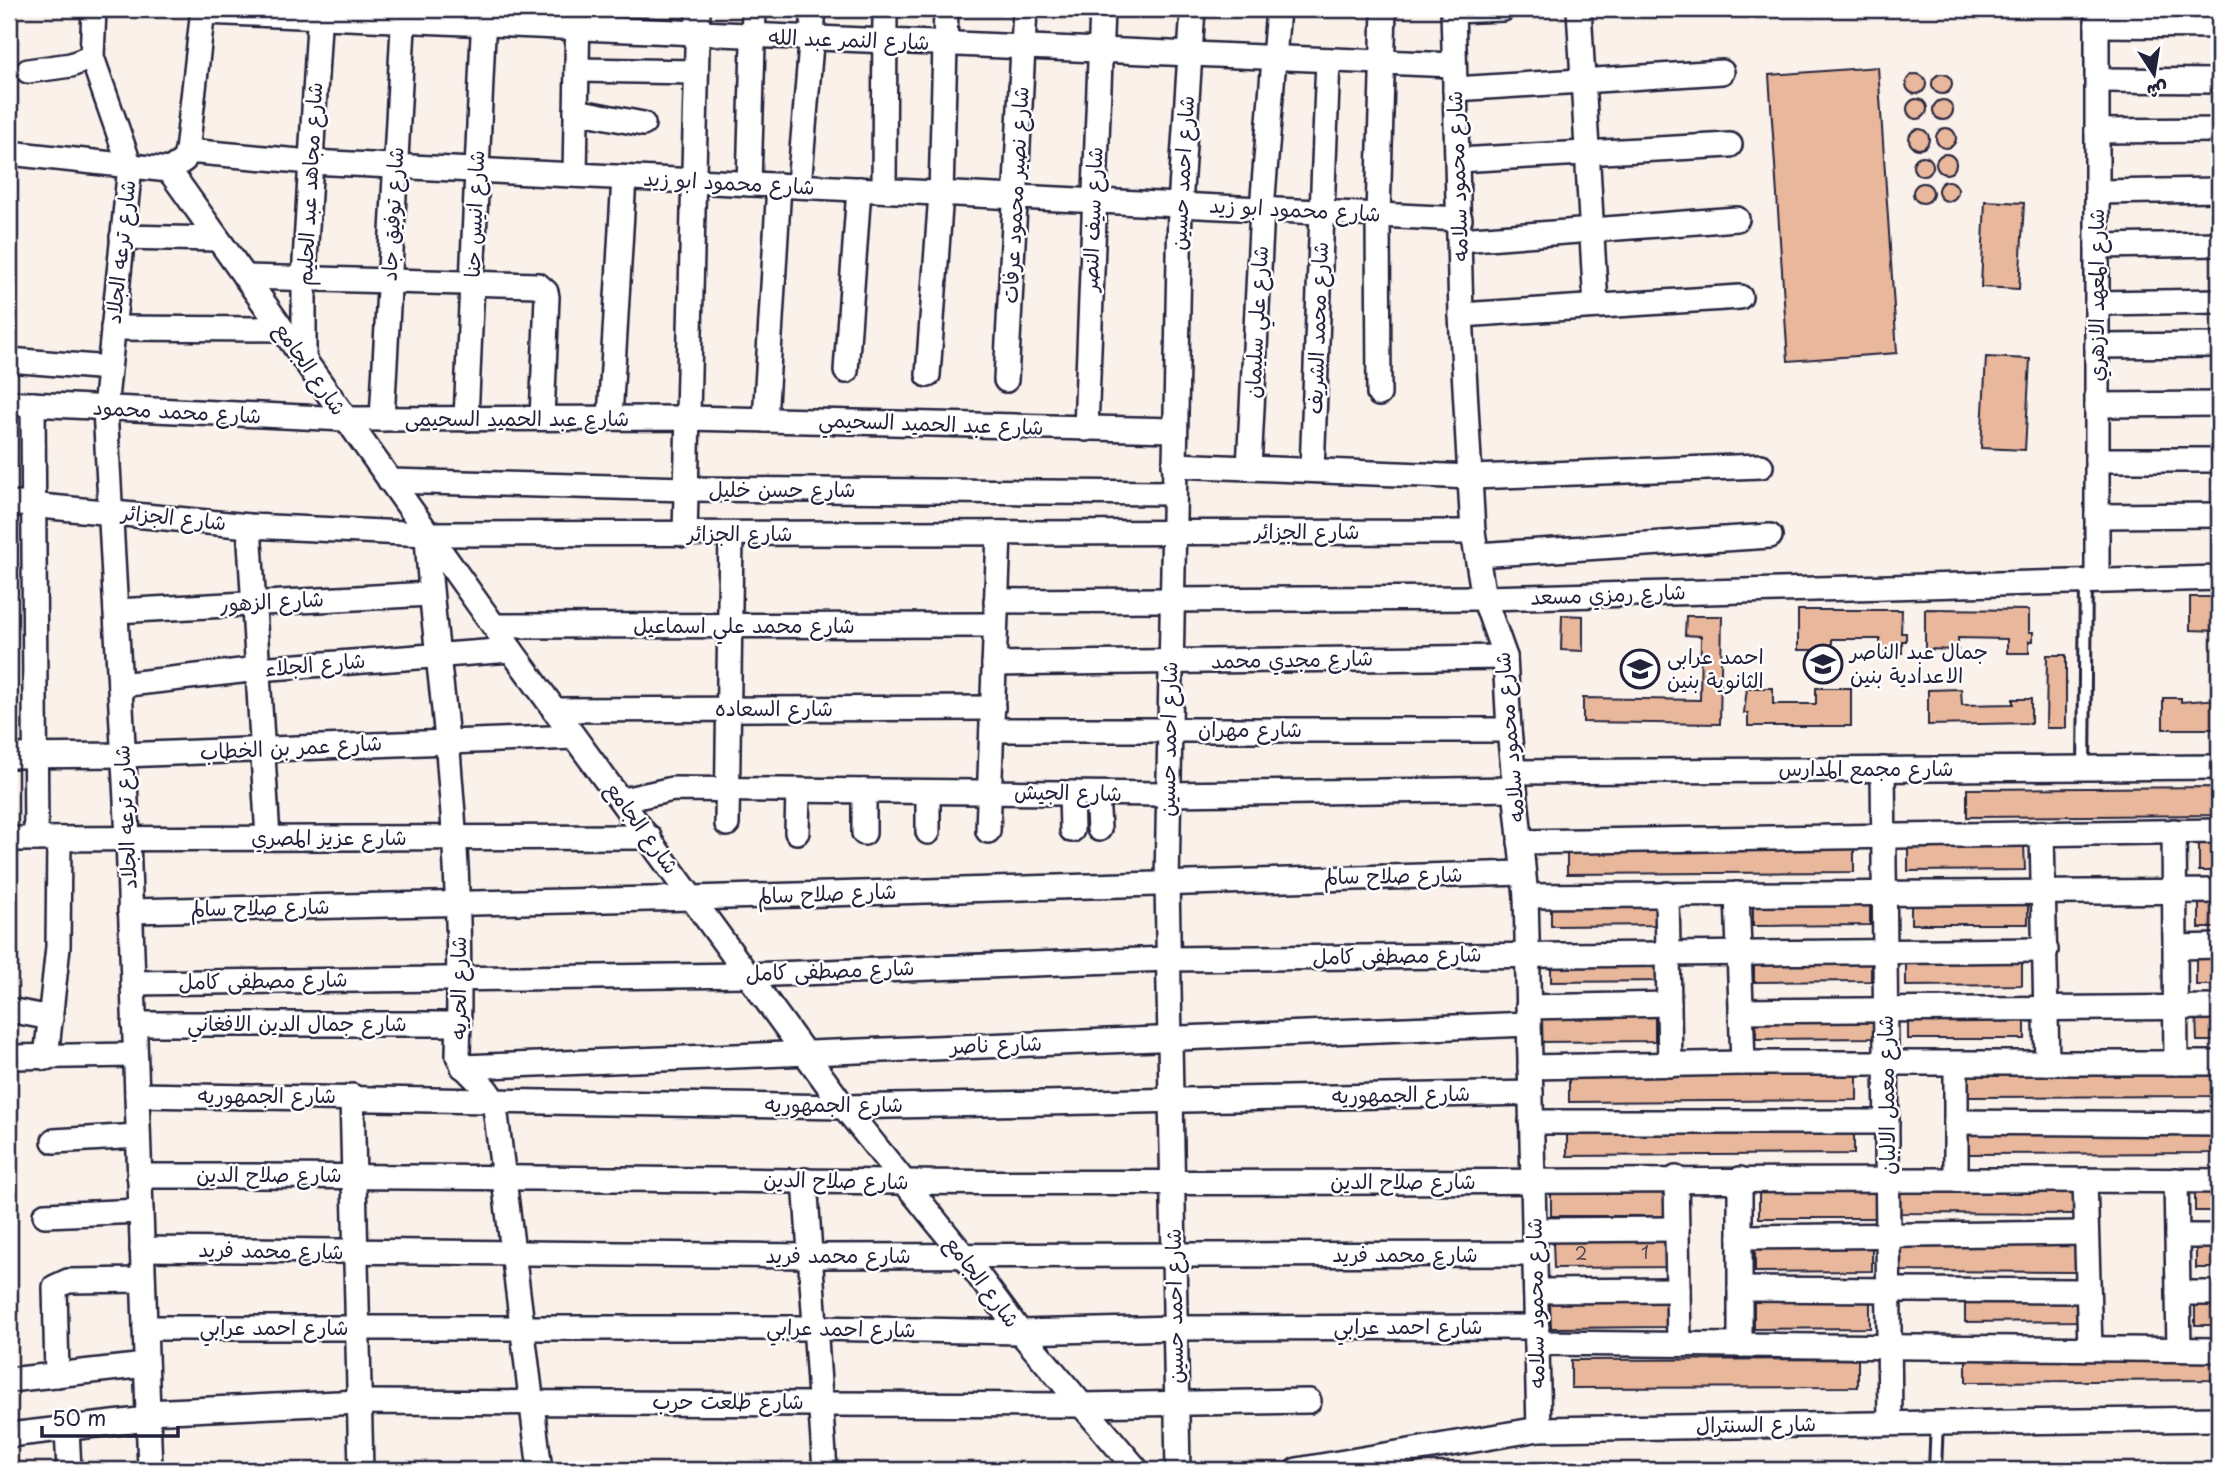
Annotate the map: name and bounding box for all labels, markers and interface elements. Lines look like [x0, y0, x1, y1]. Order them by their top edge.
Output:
street label: شارع النمر عبد الله [768, 19, 930, 58]
north arrow [2120, 38, 2190, 108]
text: ش [2145, 76, 2171, 107]
street label: شارع مجاهد عبد الحليم [287, 81, 331, 287]
street label: شارع نصير محمود عرفات [992, 85, 1037, 304]
street label: شارع محمود سلامه [1437, 90, 1476, 262]
street label: شارع احمد حسين [1161, 95, 1202, 251]
street label: شارع توفيق جاد [372, 146, 411, 282]
street label: شارع سيف النصر [1072, 146, 1111, 294]
street label: شارع انيس حنا [455, 150, 492, 278]
street label: شارع محمود ابو زيد [642, 161, 816, 202]
street label: شارع ترعه الجلاد [96, 178, 143, 325]
street label: شارع محمود ابو زيد [1208, 188, 1382, 229]
street label: شارع المعهد الازهري [2079, 208, 2112, 382]
street label: شارع محمد الشريف [1297, 241, 1336, 415]
street label: شارع علي سليمان [1235, 245, 1280, 399]
street label: شارع الجامع [267, 315, 356, 422]
street label: شارع محمد محمود [92, 390, 262, 431]
street label: شارع عبد الحميد السحيمى [405, 401, 629, 434]
street label: شارع عبد الحميد السحيمي [818, 402, 1044, 447]
street label: شارع حسن خليل [708, 472, 856, 505]
street label: شارع الجزائر [118, 494, 228, 538]
street label: شارع الجزائر [1253, 514, 1359, 547]
street label: شارع الجزائر [686, 516, 792, 549]
street label: شارع رمزي مسعد [1530, 574, 1686, 613]
street label: شارع الزهور [218, 581, 325, 620]
street label: شارع محمد علي اسماعيل [633, 608, 855, 645]
place label: جمال عبد الناصر الاعدادية بنين [1848, 634, 1988, 690]
place label: احمد عرابى الثانوية بنين [1667, 639, 1764, 695]
street label: شارع مجدي محمد [1211, 641, 1373, 676]
street label: شارع الجلاء [263, 643, 367, 684]
school or university icon: جمال عبد الناصر الاعدادية بنين [1802, 643, 1844, 685]
school or university icon: احمد عرابى الثانوية بنين [1619, 648, 1661, 690]
street label: شارع محمود سلامه [1485, 651, 1532, 824]
street label: شارع احمد حسين [1150, 661, 1185, 817]
street label: شارع السعاده [715, 691, 833, 724]
street label: شارع مهران [1198, 712, 1302, 745]
street label: شارع عمر بن الخطاب [199, 725, 383, 768]
street label: شارع ترعه الجلاد [104, 744, 145, 890]
street label: شارع مجمع المدارس [1778, 751, 1954, 784]
street label: شارع الجامع [598, 774, 688, 880]
street label: شارع الجيش [1014, 774, 1122, 809]
street label: شارع عزيز المصري [251, 820, 407, 853]
street label: شارع صلاح سالم [1323, 857, 1463, 893]
street label: شارع صلاح سالم [757, 874, 897, 912]
street label: شارع صلاح سالم [190, 889, 330, 925]
street label: شارع الحريه [441, 936, 474, 1040]
street label: شارع مصطفى كامل [1312, 937, 1482, 972]
street label: شارع مصطفى كامل [745, 950, 915, 989]
street label: شارع مصطفى كامل [178, 962, 348, 997]
street label: شارع جمال الدين الافغاني [187, 1006, 407, 1043]
street label: شارع معمل الالبان [1868, 1015, 1903, 1175]
street label: شارع ناصر [947, 1025, 1042, 1062]
street label: شارع الجمهوريه [1332, 1076, 1470, 1111]
street label: شارع الجمهوريه [198, 1078, 336, 1111]
street label: شارع الجمهوريه [765, 1087, 903, 1120]
street label: شارع صلاح الدين [196, 1157, 342, 1190]
street label: شارع صلاح الدين [763, 1162, 909, 1197]
street label: شارع صلاح الدين [1330, 1164, 1476, 1197]
street label: شارع محمود سلامه [1517, 1217, 1552, 1389]
street label: شارع الجامع [938, 1228, 1029, 1334]
street label: شارع احمد حسين [1156, 1228, 1191, 1384]
street label: شارع محمد فريد [198, 1232, 344, 1267]
street label: شارع محمد فريد [1332, 1237, 1478, 1270]
street label: شارع محمد فريد [765, 1238, 911, 1271]
house number: 1 [1641, 1238, 1649, 1265]
house number: 2 [1575, 1239, 1587, 1266]
street label: شارع احمد عرابي [1333, 1309, 1483, 1346]
street label: شارع احمد عرابي [199, 1310, 349, 1347]
street label: شارع احمد عرابي [766, 1310, 916, 1349]
street label: شارع طلعت حرب [652, 1384, 804, 1417]
scale bar [42, 1395, 178, 1439]
text: 50 m [52, 1401, 106, 1433]
street label: شارع السنترال [1696, 1406, 1816, 1441]

